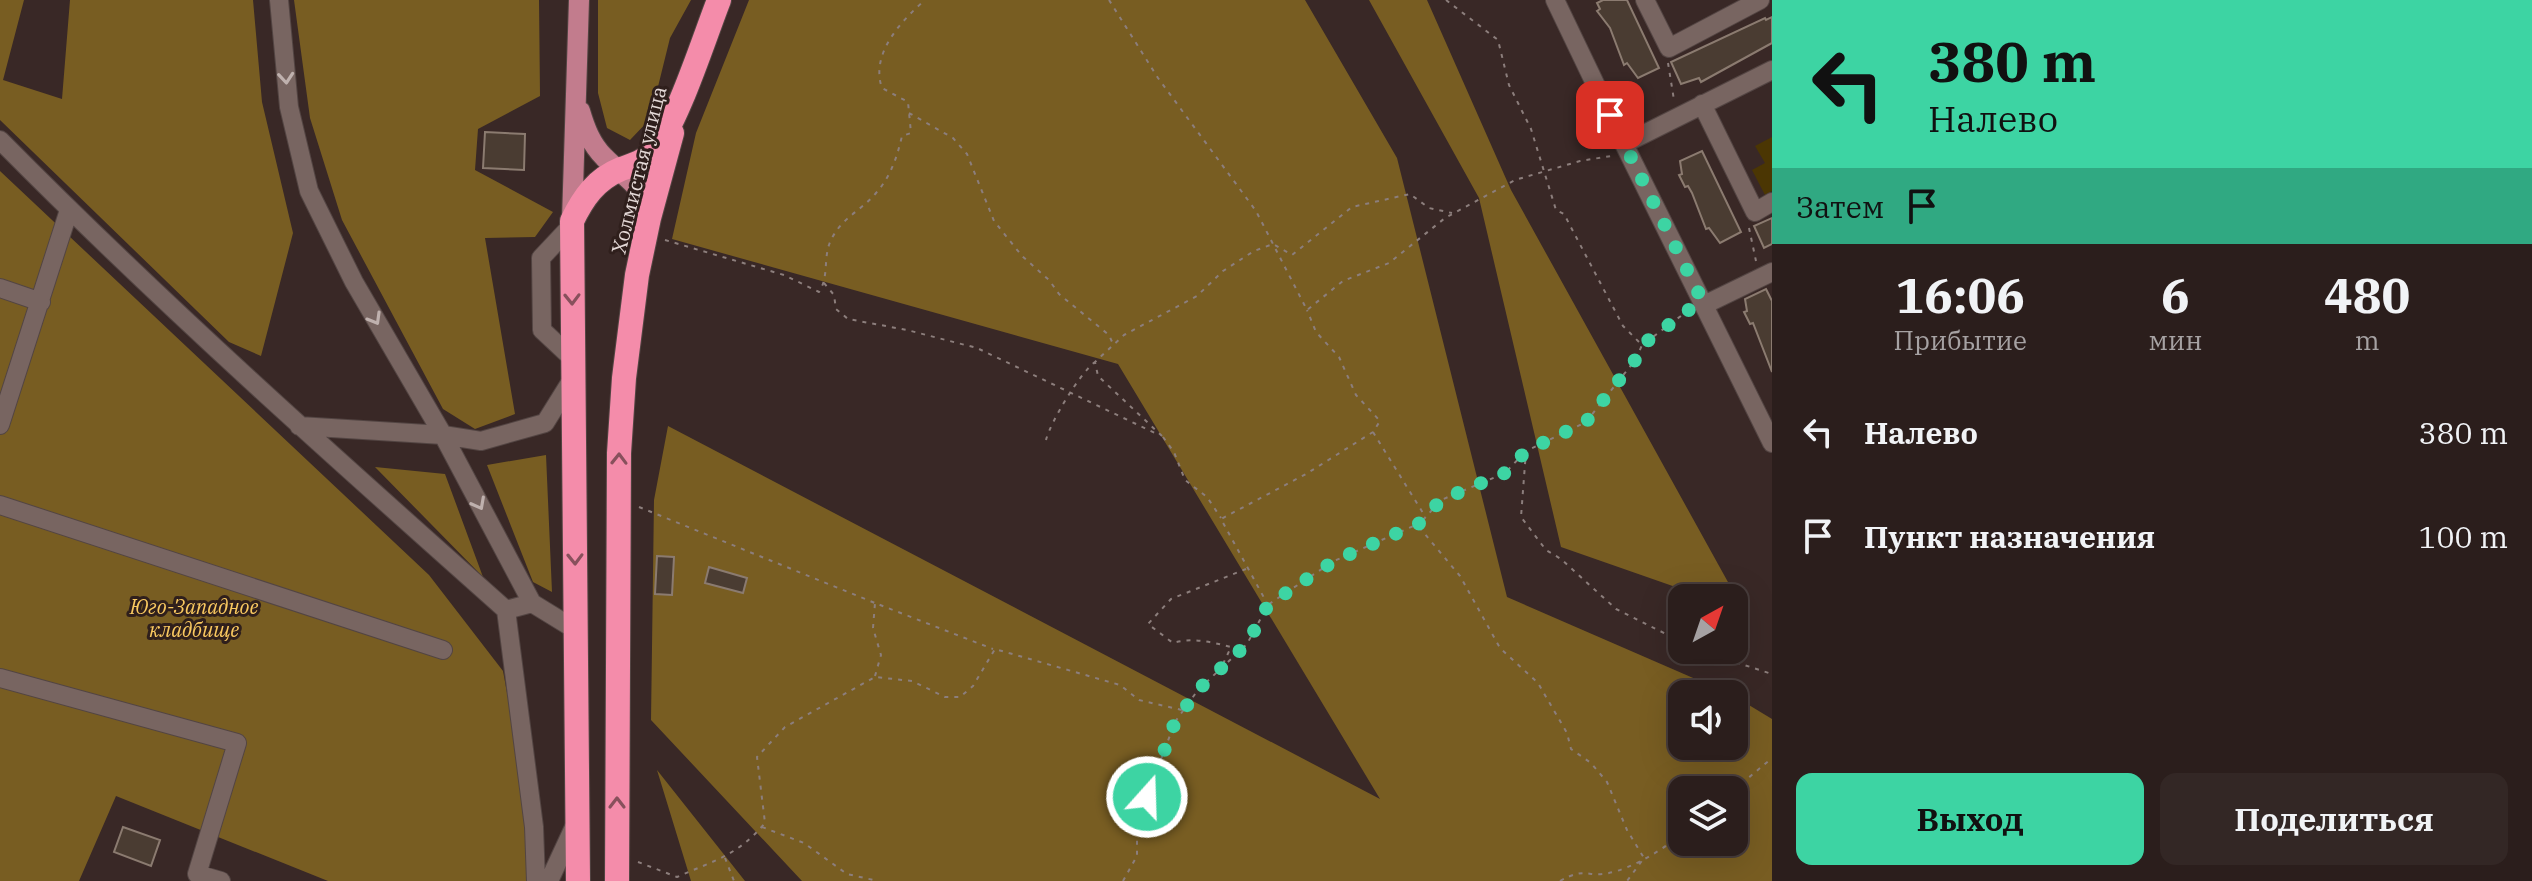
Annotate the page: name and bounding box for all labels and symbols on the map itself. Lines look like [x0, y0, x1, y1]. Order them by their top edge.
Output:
one-way arrow [277, 72, 294, 85]
pin [1576, 81, 1644, 149]
street label: Холмистая улица [605, 83, 672, 257]
one-way arrow [564, 293, 581, 306]
one-way arrow [365, 310, 381, 325]
one-way arrow [610, 452, 627, 465]
one-way arrow [470, 495, 485, 510]
one-way arrow [566, 553, 584, 566]
north arrow [1668, 584, 1748, 664]
park label: Юго-Западное кладбище [129, 593, 258, 643]
position arrow [1105, 755, 1189, 839]
one-way arrow [608, 796, 626, 809]

